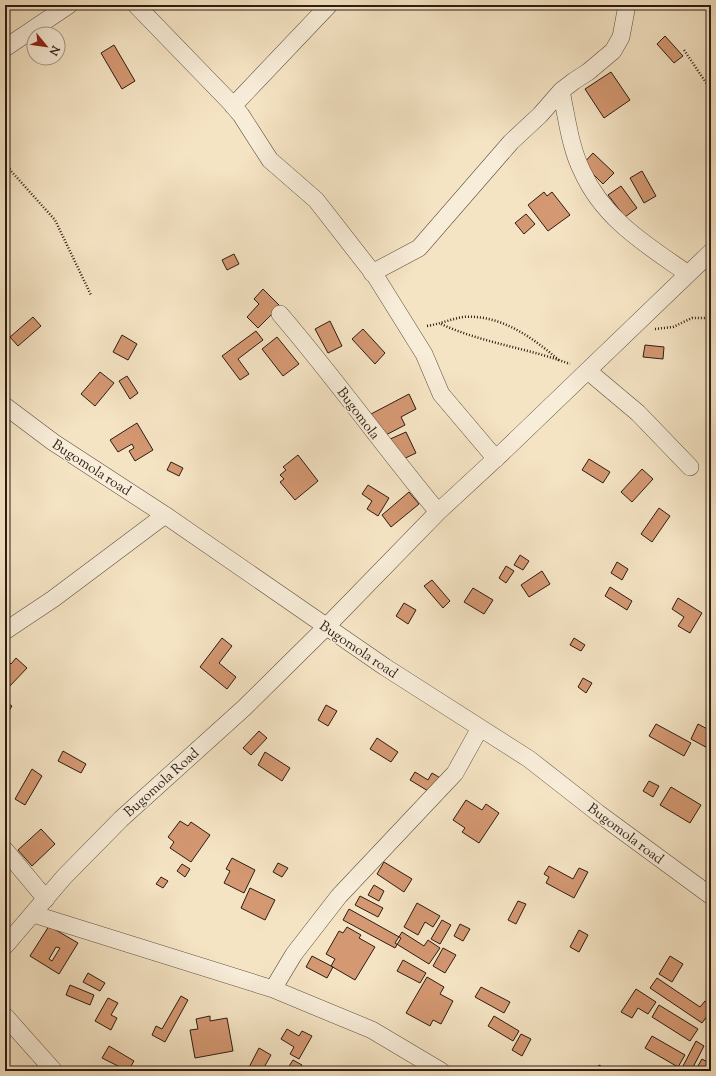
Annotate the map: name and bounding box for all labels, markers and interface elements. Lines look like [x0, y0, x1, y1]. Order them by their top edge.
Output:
north arrow [26, 26, 66, 66]
text: N [45, 42, 63, 58]
street label: Bugomola [331, 384, 384, 445]
street label: Bugomola road [47, 436, 134, 502]
street label: Bugomola road [315, 617, 401, 684]
street label: Bugomola Road [120, 744, 204, 823]
street label: Bugomola road [583, 799, 667, 870]

